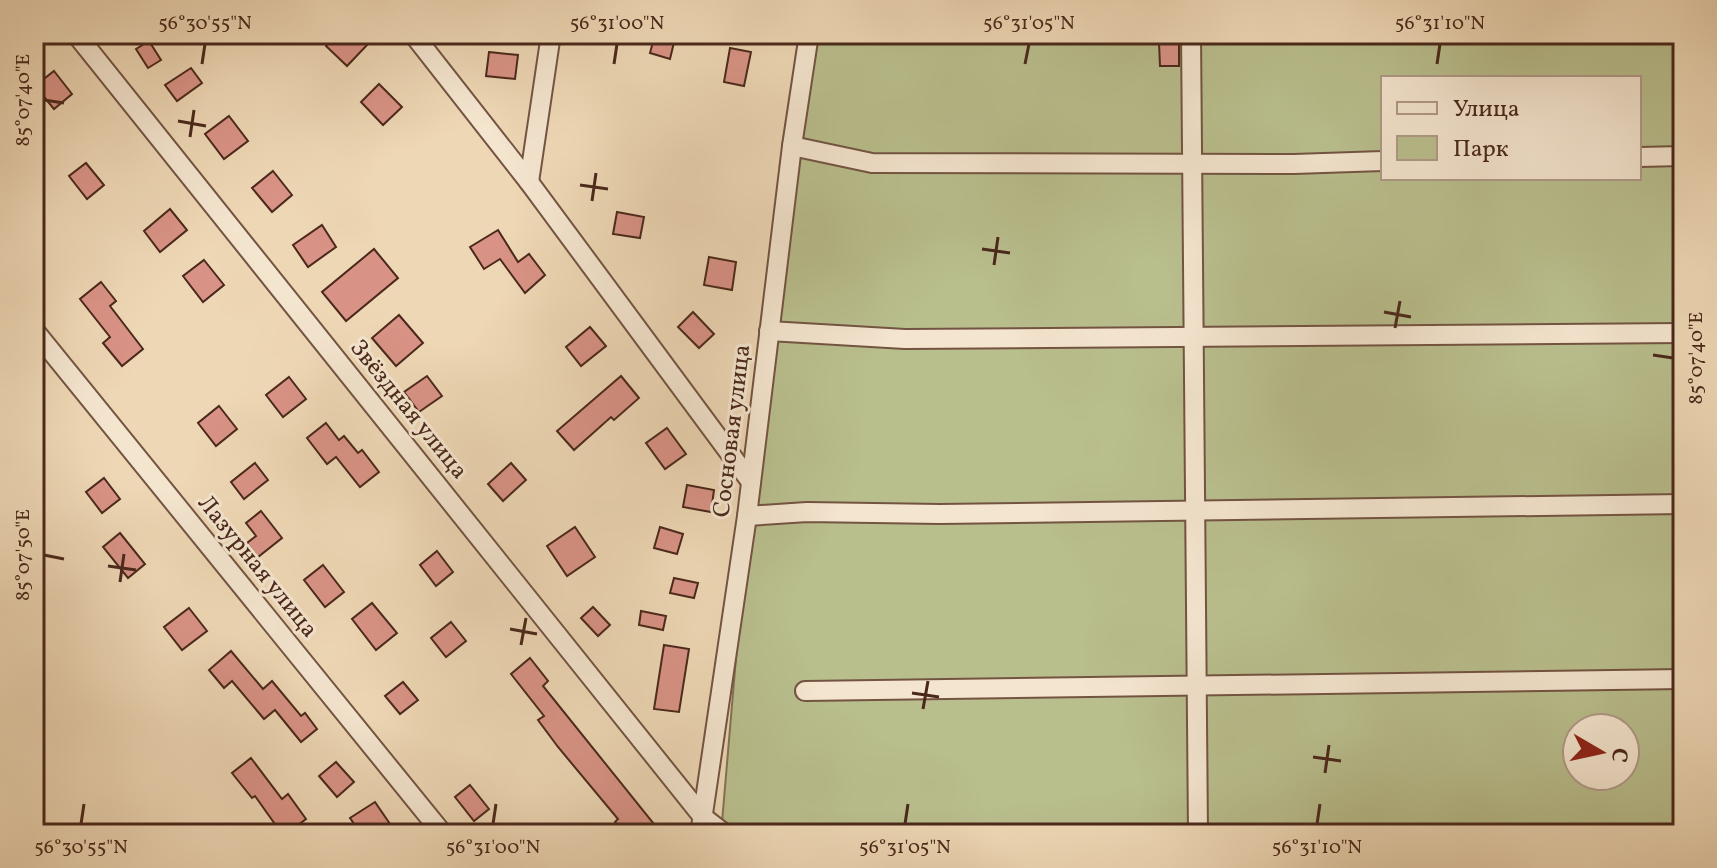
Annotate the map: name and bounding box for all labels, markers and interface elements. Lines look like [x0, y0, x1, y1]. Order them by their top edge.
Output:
text: 56°30'55"N [158, 10, 252, 38]
text: 56°31'00"N [570, 10, 664, 38]
text: 56°31'05"N [983, 10, 1075, 38]
text: 56°31'10"N [1395, 10, 1485, 38]
text: 85°07'40"E [10, 54, 38, 146]
legend [1381, 76, 1641, 180]
text: Улица [1453, 93, 1520, 127]
text: Парк [1453, 133, 1509, 167]
text: 85°07'40"E [1683, 312, 1711, 404]
street label: Звёздная улица [341, 333, 475, 487]
street label: Сосновая улица [706, 343, 760, 519]
street label: Лазурная улица [189, 488, 325, 646]
text: 85°07'50"E [10, 509, 38, 601]
north arrow [1561, 712, 1641, 792]
text: С [1602, 745, 1635, 764]
text: 56°30'55"N [34, 834, 128, 862]
text: 56°31'00"N [446, 834, 540, 862]
text: 56°31'05"N [859, 834, 951, 862]
text: 56°31'10"N [1272, 834, 1362, 862]

